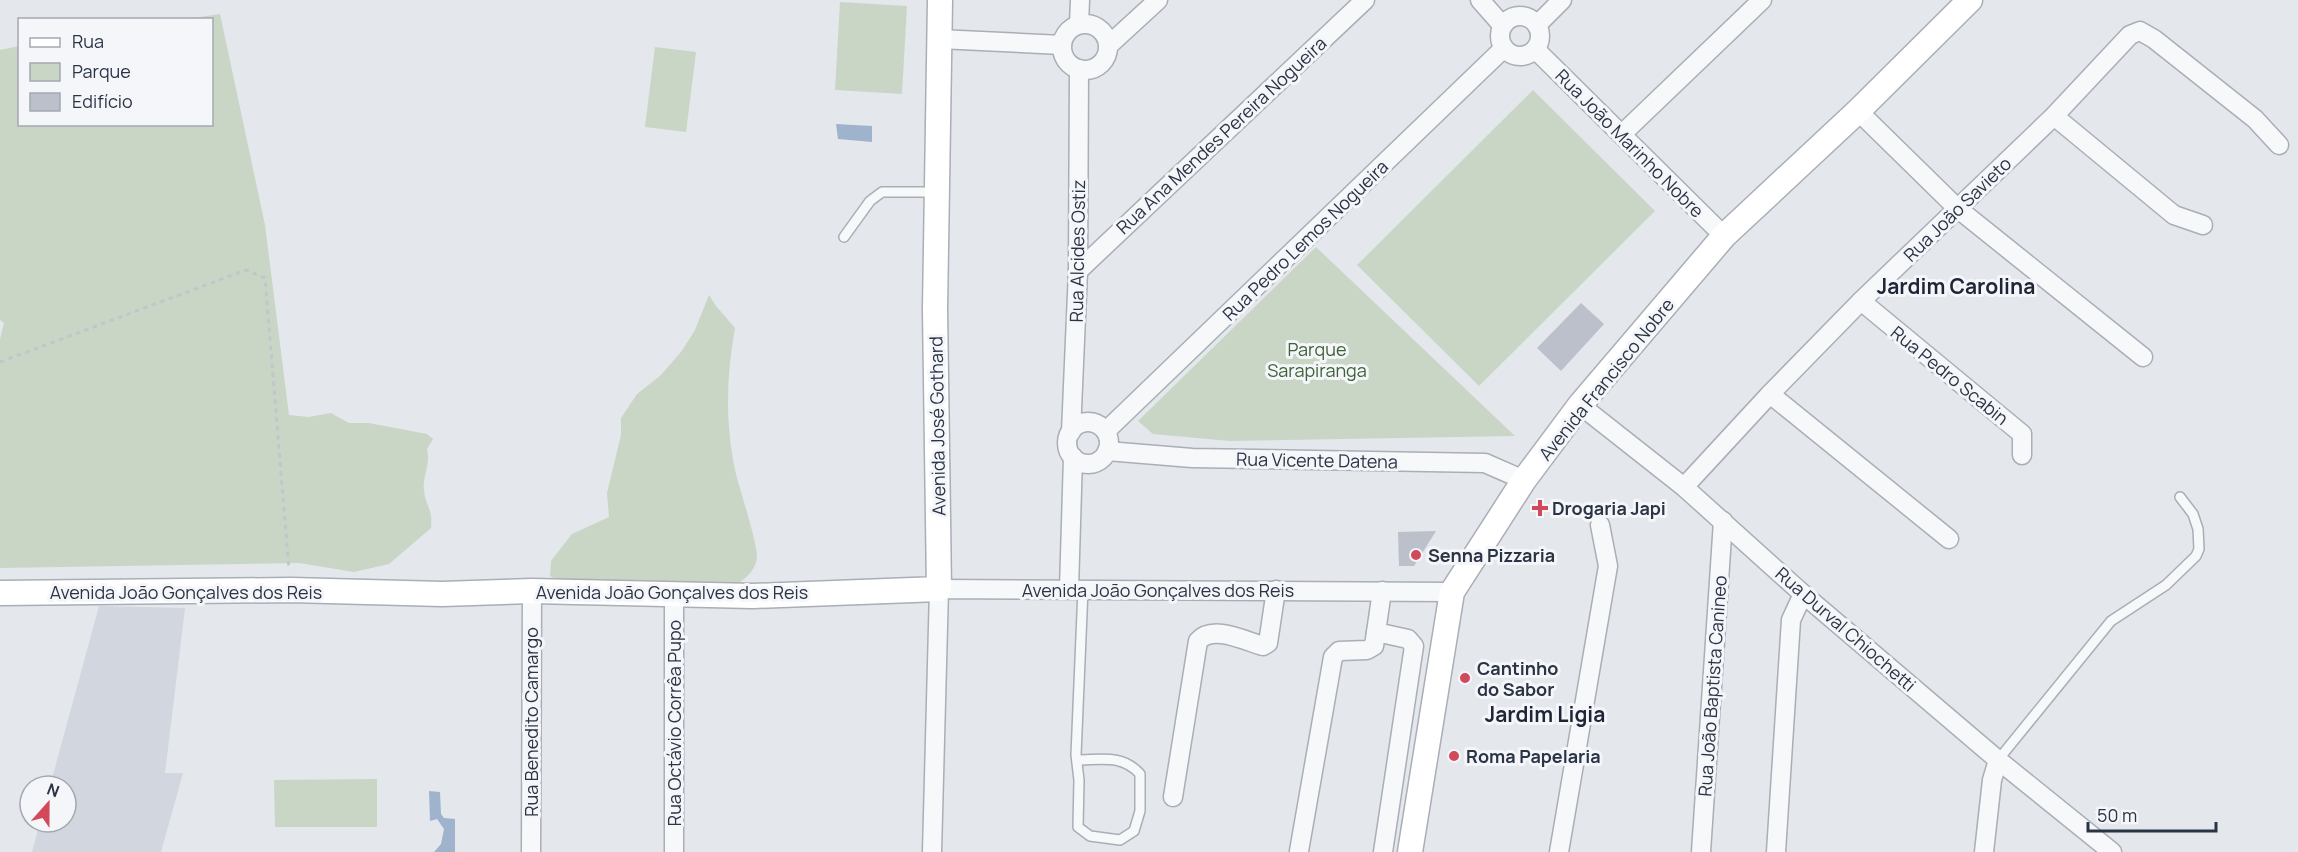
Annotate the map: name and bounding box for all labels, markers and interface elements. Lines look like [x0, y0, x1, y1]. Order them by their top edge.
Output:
legend [18, 18, 213, 126]
text: Rua [72, 29, 104, 53]
street label: Rua Ana Mendes Pereira Nogueira [1111, 31, 1331, 239]
text: Parque [72, 59, 131, 83]
street label: Rua João Marinho Nobre [1551, 64, 1709, 222]
text: Edifício [72, 89, 133, 113]
street label: Rua João Savieto [1898, 151, 2016, 267]
street label: Rua Pedro Lemos Nogueira [1217, 154, 1393, 326]
street label: Rua Alcides Ostiz [1064, 179, 1090, 323]
district label: Jardim Carolina [1877, 272, 2035, 300]
street label: Avenida Francisco Nobre [1533, 293, 1679, 465]
street label: Rua Pedro Scabin [1886, 320, 2014, 430]
street label: Avenida José Gothard [923, 336, 951, 516]
park label: Parque Sarapiranga [1267, 337, 1367, 382]
street label: Rua Vicente Datena [1236, 447, 1398, 473]
place label: Drogaria Japi [1552, 496, 1666, 520]
marker: Drogaria Japi [1533, 501, 1547, 515]
place label: Senna Pizzaria [1428, 543, 1555, 567]
marker: Senna Pizzaria [1409, 548, 1423, 562]
street label: Rua Durval Chiochetti [1771, 561, 1921, 697]
street label: Rua João Baptista Canineo [1692, 575, 1732, 797]
street label: Avenida João Gonçalves dos Reis [1022, 578, 1294, 602]
street label: Avenida João Gonçalves dos Reis [50, 580, 322, 604]
street label: Avenida João Gonçalves dos Reis [536, 580, 808, 604]
street label: Rua Octávio Corrêa Pupo [662, 620, 686, 826]
street label: Rua Benedito Camargo [519, 627, 543, 817]
place label: Cantinho do Sabor [1477, 656, 1558, 701]
marker: Cantinho do Sabor [1458, 671, 1472, 685]
district label: Jardim Ligia [1485, 700, 1605, 728]
place label: Roma Papelaria [1466, 744, 1601, 768]
marker: Roma Papelaria [1447, 749, 1461, 763]
north arrow [18, 774, 78, 834]
text: N [44, 778, 63, 802]
scale bar [2088, 795, 2216, 833]
text: 50 m [2097, 803, 2137, 827]

